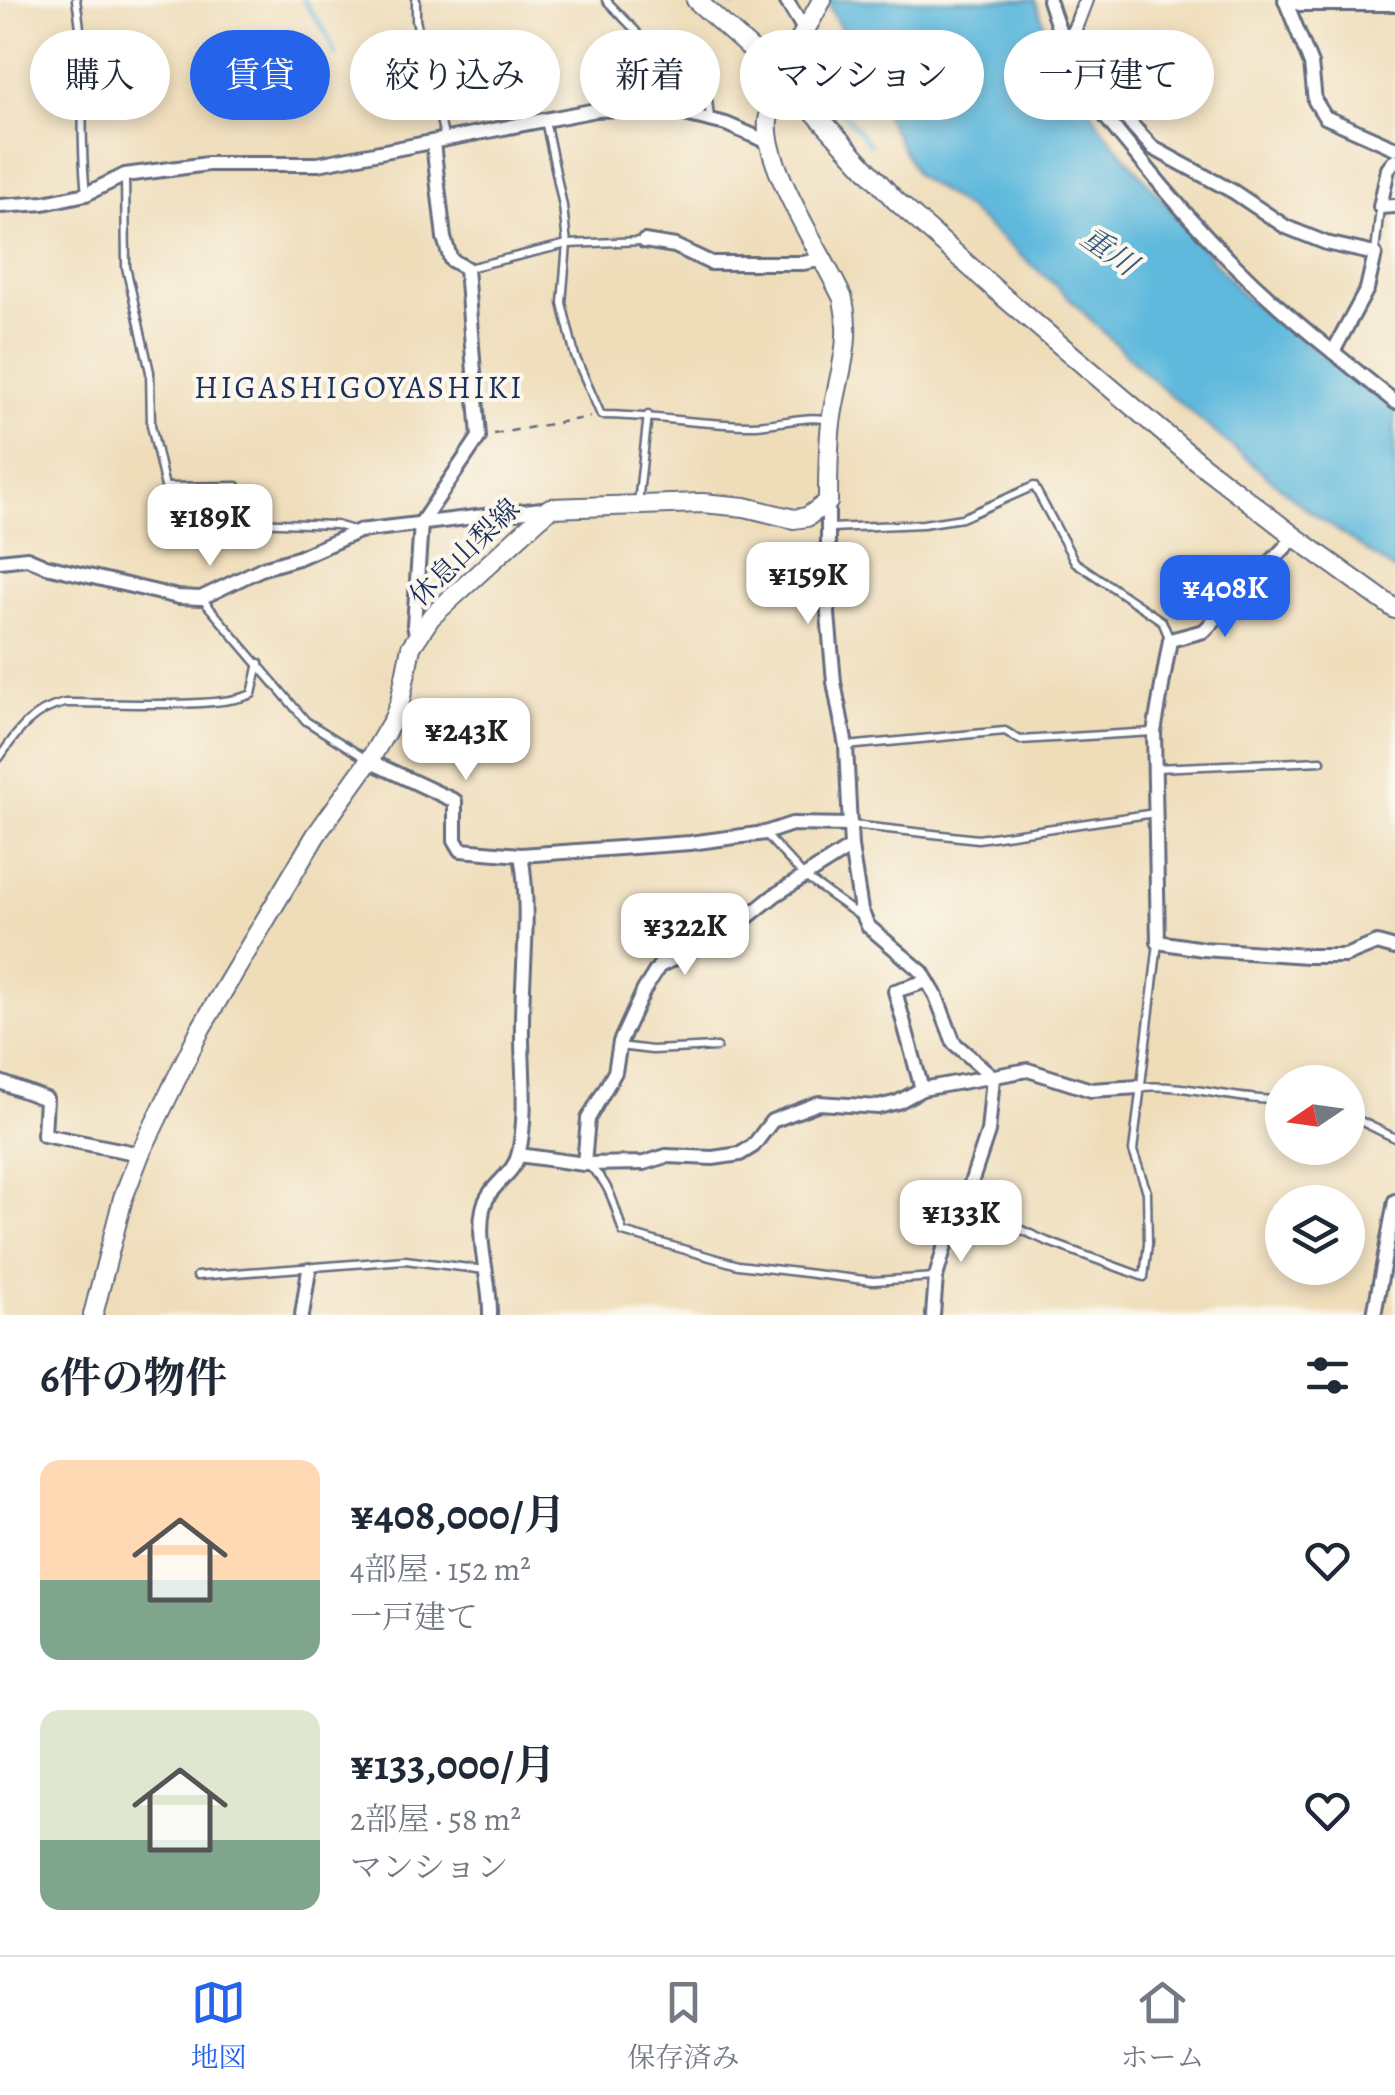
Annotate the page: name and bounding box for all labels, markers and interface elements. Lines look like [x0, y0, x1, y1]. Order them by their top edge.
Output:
chip: 購入 [30, 30, 170, 120]
chip: 賃貸 [190, 30, 330, 120]
chip: 絞り込み [350, 30, 560, 120]
chip: 新着 [580, 30, 720, 120]
chip: マンション [740, 30, 984, 120]
chip: 一戸建て [1004, 30, 1214, 120]
water label: 重川 [1073, 217, 1148, 286]
district label: HIGASHIGOYASHIKI [194, 365, 524, 409]
pin: ¥189K [140, 484, 280, 569]
street label: 休息山梨線 [401, 490, 528, 615]
text: ¥189K [169, 494, 251, 538]
pin: ¥159K [738, 542, 878, 627]
text: ¥159K [768, 552, 848, 596]
pin: ¥408K [1155, 555, 1295, 640]
text: ¥408K [1182, 565, 1268, 609]
pin: ¥243K [396, 698, 536, 783]
text: ¥243K [424, 708, 508, 752]
pin: ¥322K [615, 893, 755, 978]
text: ¥322K [643, 903, 727, 947]
north arrow [1265, 1065, 1365, 1165]
map controls [1265, 1065, 1365, 1285]
pin: ¥133K [891, 1180, 1031, 1265]
button: layers [1265, 1185, 1365, 1285]
text: ¥133K [922, 1190, 1000, 1234]
icon: filters [1300, 1348, 1355, 1403]
text: 6件の物件 [40, 1349, 228, 1406]
text: ¥408,000/月 [350, 1486, 566, 1543]
icon: home [120, 1500, 240, 1620]
icon: heart [1300, 1533, 1355, 1588]
text: 4部屋 · 152 m² [350, 1547, 531, 1591]
text: 一戸建て [350, 1595, 478, 1639]
text: ¥133,000/月 [350, 1736, 556, 1793]
icon: home [120, 1750, 240, 1870]
icon: heart [1300, 1783, 1355, 1838]
text: 2部屋 · 58 m² [350, 1797, 521, 1841]
text: マンション [350, 1845, 509, 1889]
tab: 地図 [190, 1975, 247, 2077]
tab: 保存済み [627, 1975, 740, 2077]
tab: ホーム [1120, 1975, 1205, 2077]

